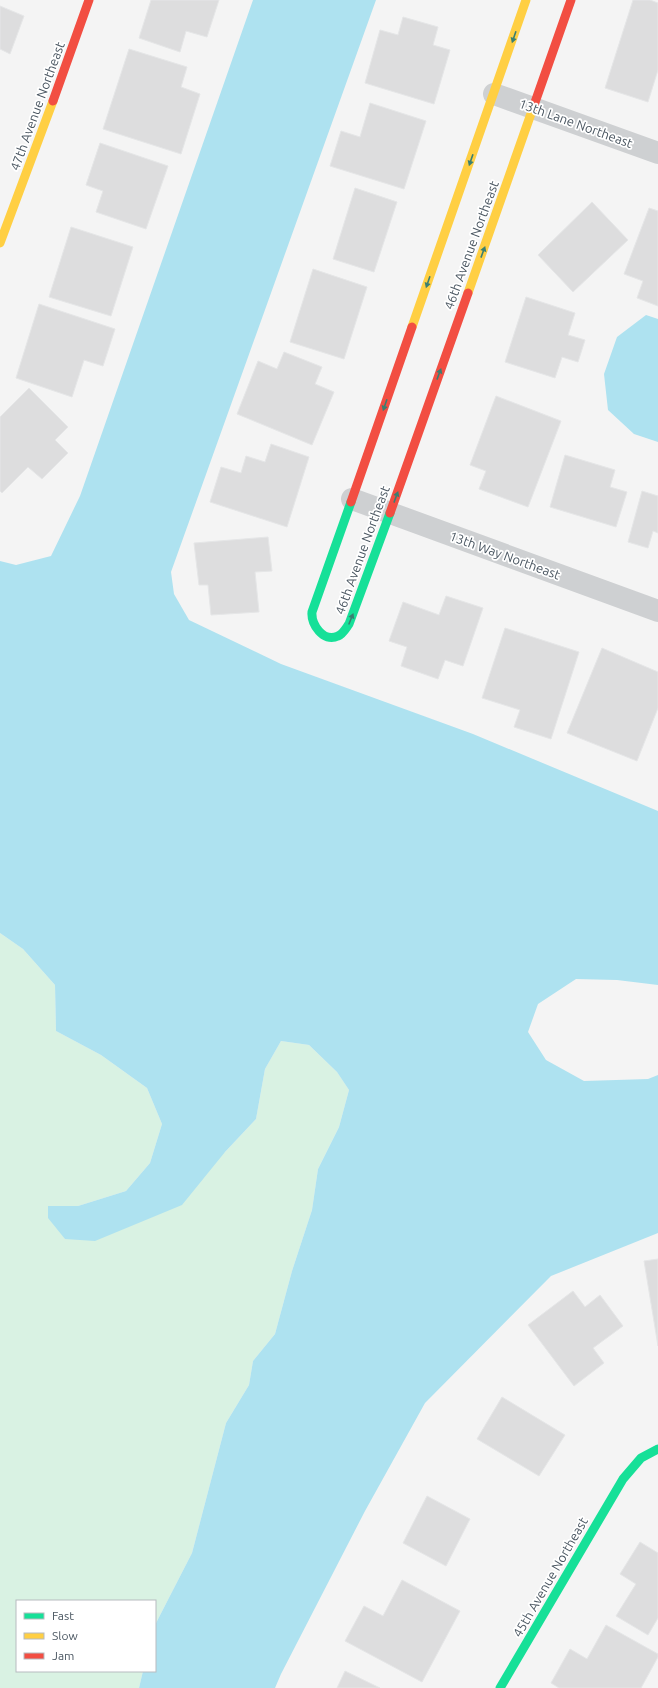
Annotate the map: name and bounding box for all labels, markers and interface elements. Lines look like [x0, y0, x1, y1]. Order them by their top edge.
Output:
one-way arrow [510, 31, 516, 43]
street label: 47th Avenue Northeast [7, 40, 67, 172]
street label: 13th Lane Northeast [517, 96, 635, 150]
one-way arrow [468, 154, 474, 166]
street label: 46th Avenue Northeast [441, 179, 501, 311]
one-way arrow [480, 245, 486, 257]
one-way arrow [425, 277, 431, 289]
one-way arrow [436, 368, 442, 380]
one-way arrow [382, 400, 388, 412]
street label: 46th Avenue Northeast [332, 484, 392, 616]
one-way arrow [393, 490, 399, 502]
street label: 13th Way Northeast [448, 528, 562, 582]
one-way arrow [348, 612, 354, 624]
street label: 45th Avenue Northeast [510, 1515, 590, 1639]
legend [16, 1600, 156, 1672]
text: Fast [52, 1609, 74, 1622]
text: Slow [52, 1629, 78, 1642]
text: Jam [52, 1649, 74, 1662]

